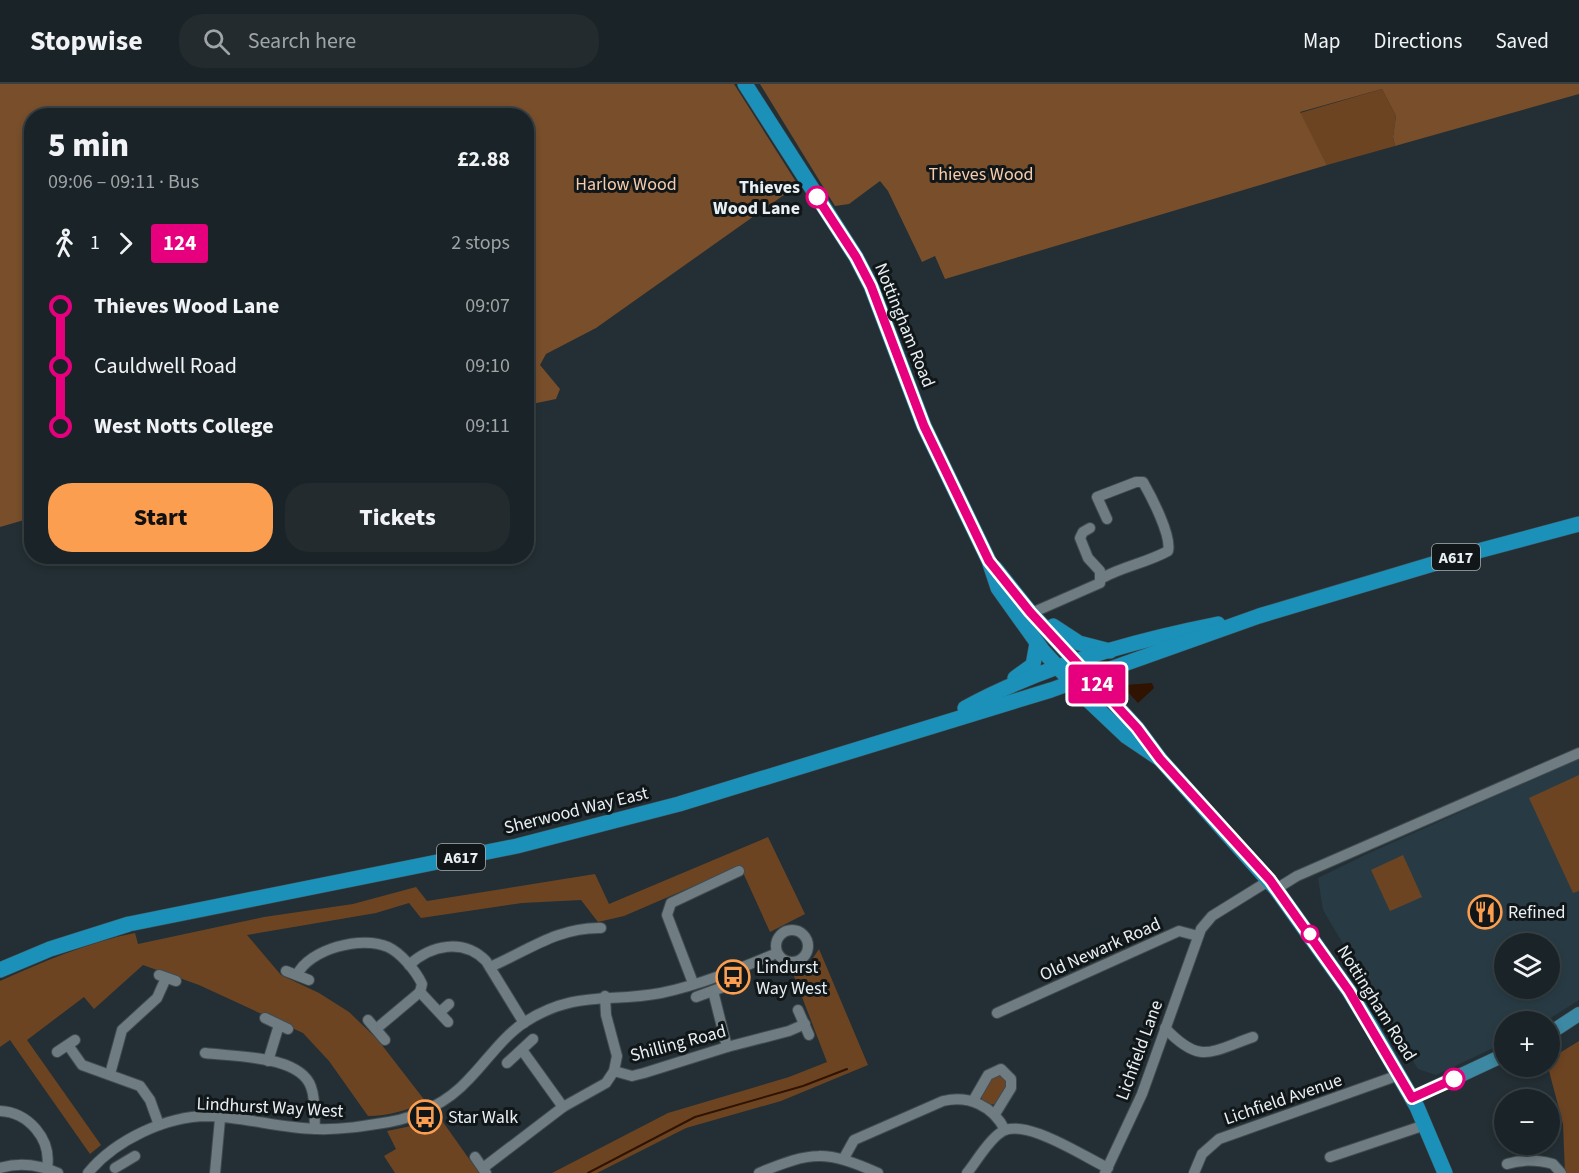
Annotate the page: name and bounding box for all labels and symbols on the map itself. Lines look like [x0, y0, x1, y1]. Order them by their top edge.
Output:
park label: Thieves Wood [929, 162, 1033, 187]
park label: Harlow Wood [575, 172, 677, 197]
place label: Thieves Wood Lane [713, 175, 800, 221]
marker: Thieves Wood Lane [806, 186, 828, 208]
street label: Nottingham Road [868, 259, 941, 391]
road number: A617 [1432, 544, 1480, 570]
line badge: 124 [1062, 664, 1132, 704]
street label: Sherwood Way East [501, 780, 651, 840]
road number: A617 [437, 844, 485, 870]
restaurant icon: Refined [1467, 894, 1503, 930]
place label: Refined [1508, 900, 1565, 925]
street label: Old Newark Road [1036, 912, 1165, 987]
unlabelled marker [1301, 925, 1319, 943]
street label: Nottingham Road [1331, 941, 1422, 1066]
place label: Lindurst Way West [756, 955, 827, 1001]
bus stop icon: Lindurst Way West [715, 959, 751, 995]
street label: Lichfield Lane [1110, 997, 1169, 1104]
street label: Shilling Road [627, 1019, 729, 1068]
street label: Lichfield Avenue [1221, 1068, 1346, 1131]
unlabelled marker [1443, 1068, 1465, 1090]
street label: Lindhurst Way West [196, 1091, 344, 1124]
bus stop icon: Star Walk [407, 1099, 443, 1135]
place label: Star Walk [448, 1105, 518, 1130]

